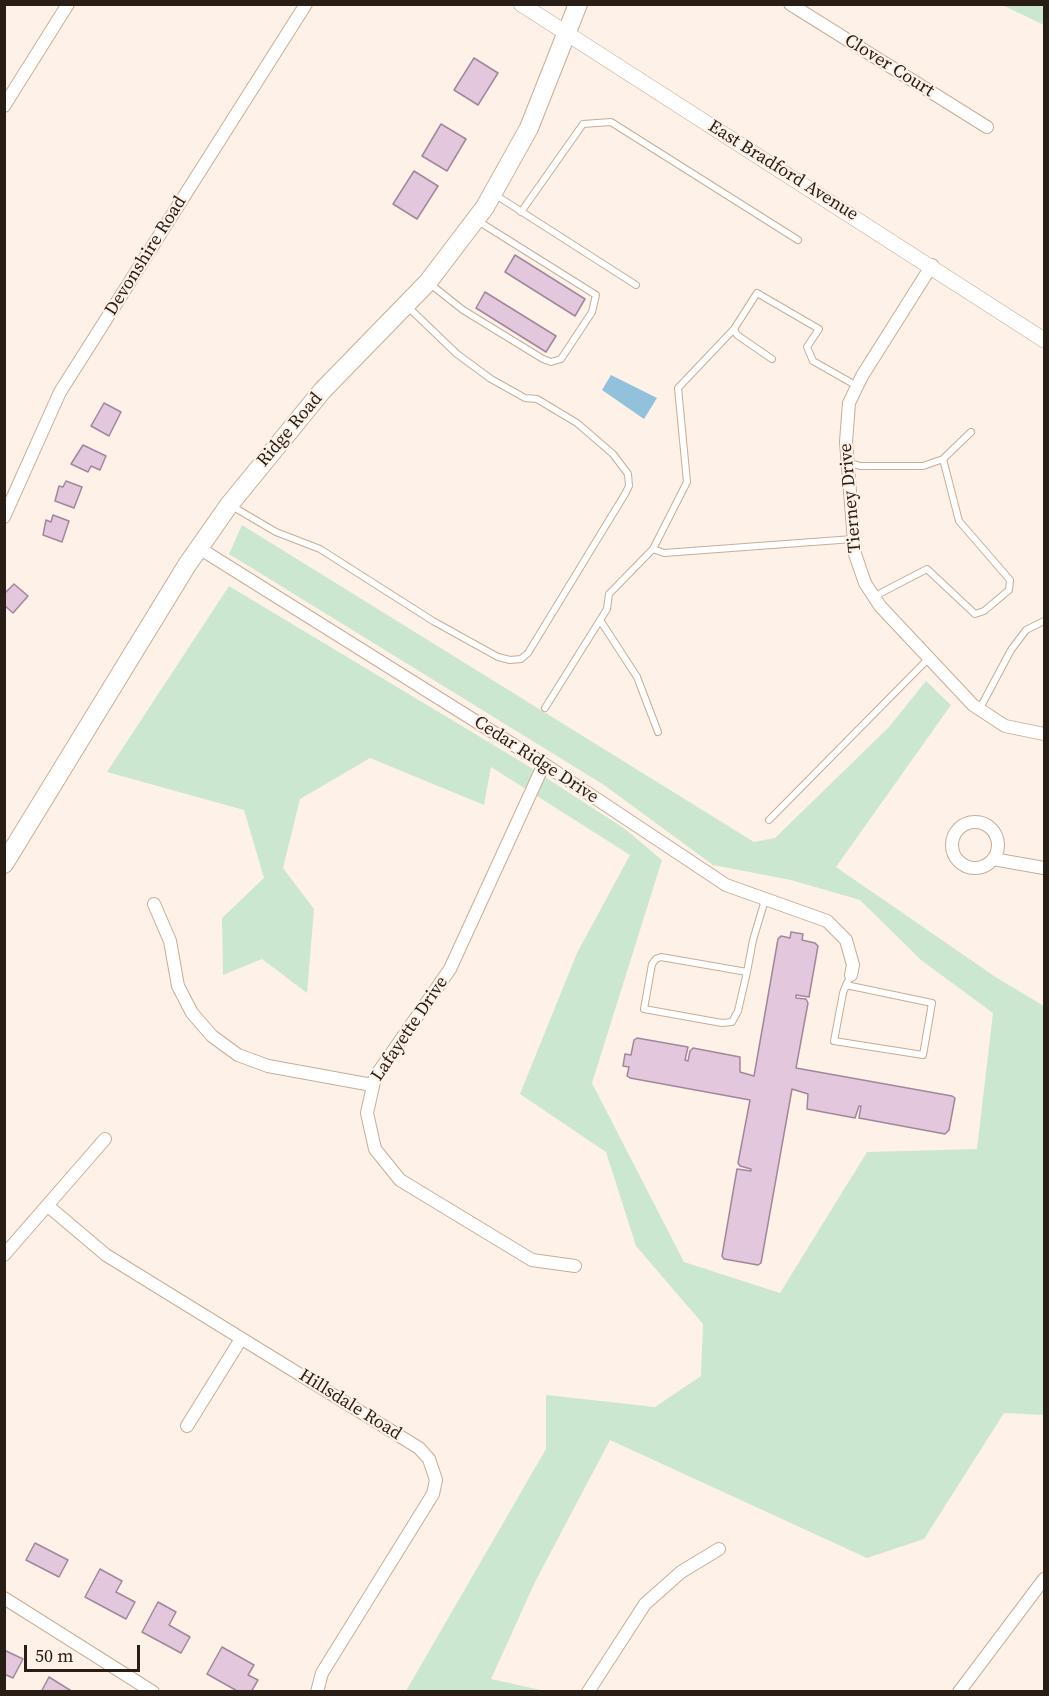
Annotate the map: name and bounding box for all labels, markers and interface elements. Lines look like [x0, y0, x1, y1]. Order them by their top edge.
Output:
street label: Clover Court [840, 30, 938, 102]
street label: East Bradford Avenue [704, 116, 862, 226]
street label: Devonshire Road [101, 192, 191, 320]
street label: Ridge Road [253, 388, 327, 472]
street label: Tierney Drive [835, 442, 867, 554]
street label: Cedar Ridge Drive [470, 712, 602, 808]
street label: Lafayette Drive [367, 972, 453, 1086]
street label: Hillsdale Road [295, 1365, 405, 1445]
scale bar [27, 1633, 142, 1671]
text: 50 m [35, 1643, 73, 1668]

